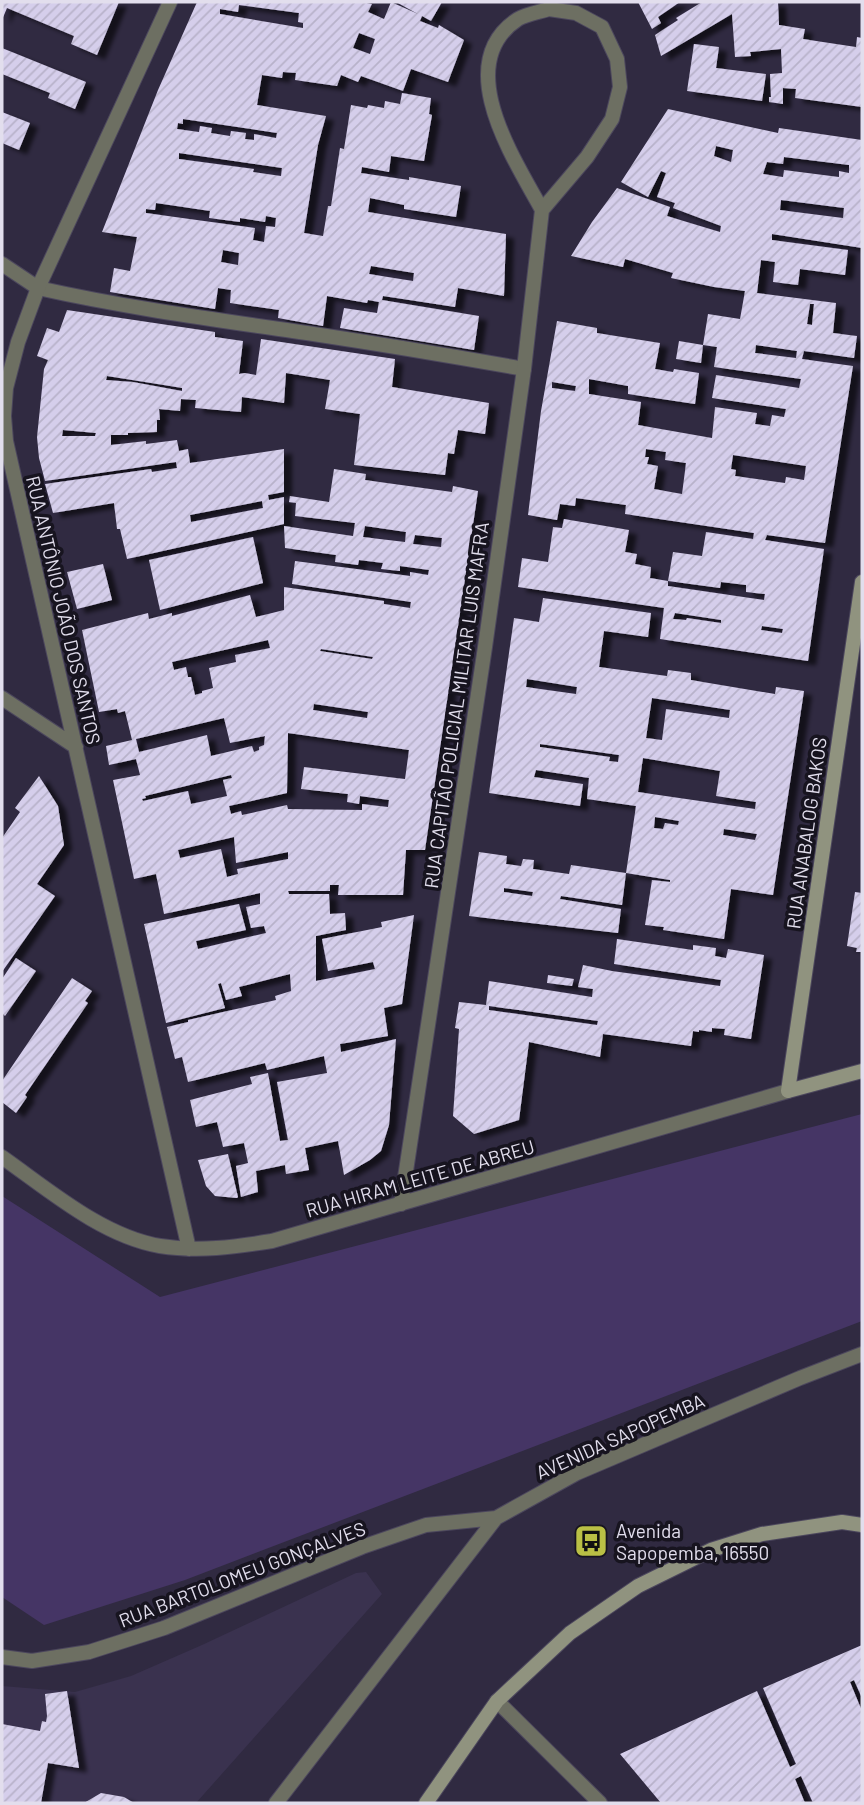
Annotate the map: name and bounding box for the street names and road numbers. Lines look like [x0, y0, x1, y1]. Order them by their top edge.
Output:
street label: RUA ANTÔNIO JOÃO DOS SANTOS [22, 474, 106, 746]
street label: RUA CAPITÃO POLICIAL MILITAR LUIS MAFRA [419, 520, 493, 890]
street label: RUA ANABALOG BAKOS [781, 736, 831, 930]
street label: RUA HIRAM LEITE DE ABREU [303, 1134, 537, 1222]
street label: AVENIDA SAPOPEMBA [532, 1388, 708, 1484]
street label: RUA BARTOLOMEU GONÇALVES [115, 1516, 369, 1632]

